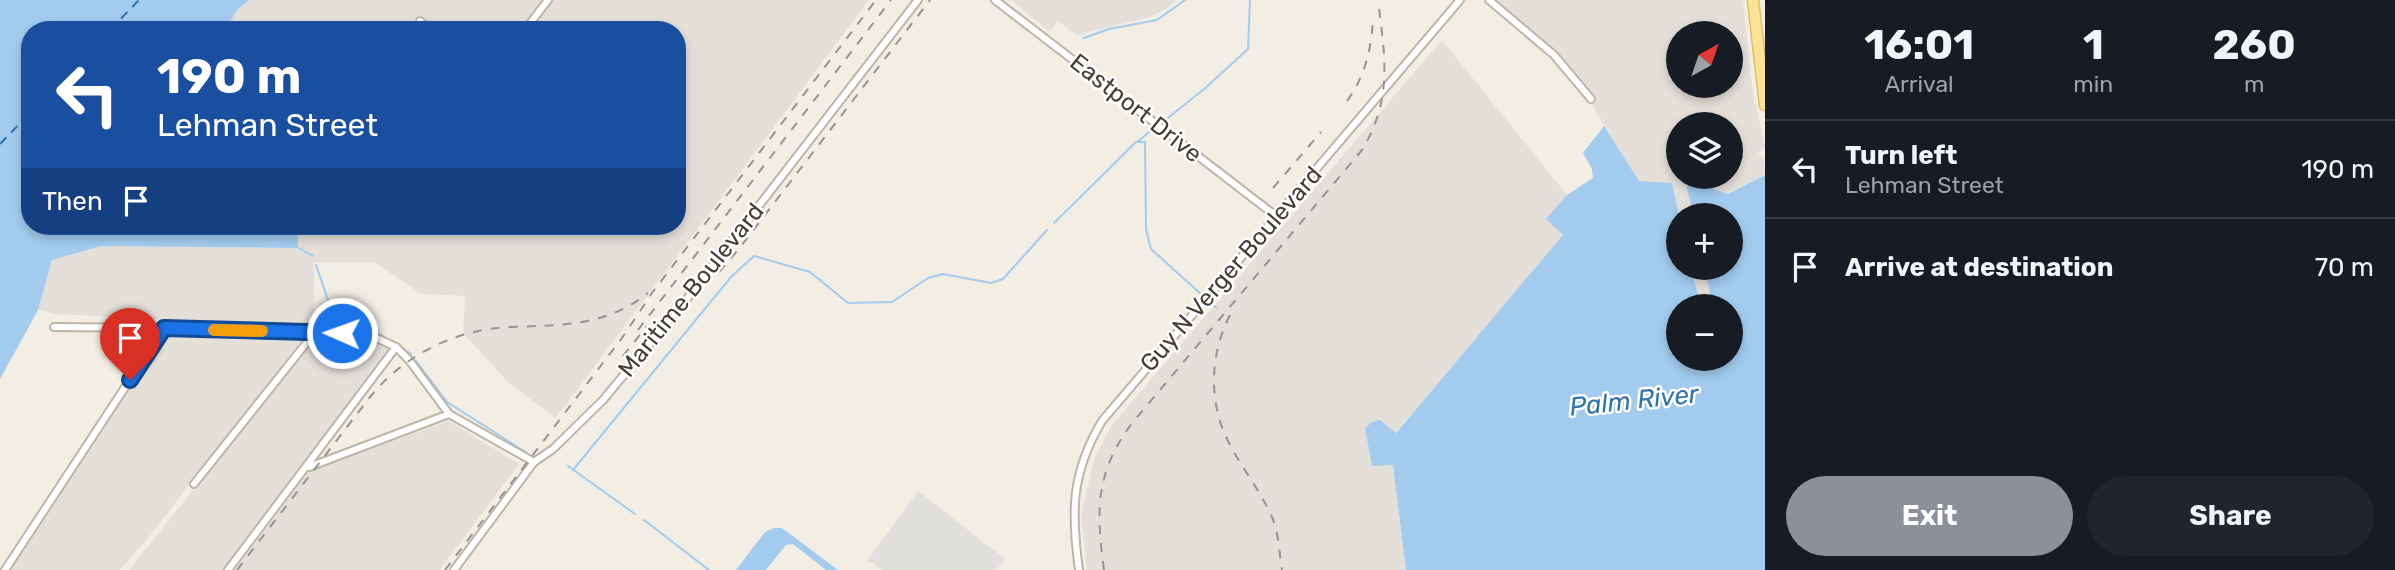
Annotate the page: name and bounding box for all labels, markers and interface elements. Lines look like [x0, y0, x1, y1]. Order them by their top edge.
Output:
text: 16:01 [1864, 20, 1974, 70]
text: 1 [2083, 20, 2104, 70]
text: 260 [2213, 20, 2296, 70]
north arrow [1666, 21, 1743, 98]
map controls [1666, 21, 1743, 371]
text: 190 m [157, 47, 301, 105]
street label: Eastport Drive [1064, 48, 1208, 168]
icon: left [42, 49, 133, 140]
text: Arrival [1885, 70, 1954, 98]
text: min [2073, 70, 2113, 98]
text: m [2244, 70, 2264, 98]
text: Lehman Street [157, 106, 378, 144]
button: layers [1666, 112, 1743, 189]
text: Turn left [1845, 140, 1957, 171]
icon: left [1786, 150, 1824, 188]
text: 190 m [2301, 154, 2374, 185]
street label: Guy N Verger Boulevard [1134, 161, 1328, 377]
text: Lehman Street [1845, 171, 2004, 199]
icon: arrive [117, 182, 155, 220]
text: Then [42, 186, 103, 217]
street label: Maritime Boulevard [612, 197, 770, 383]
button: + [1666, 203, 1743, 280]
icon: arrive [1786, 248, 1824, 286]
text: Arrive at destination [1845, 252, 2113, 283]
text: 70 m [2315, 252, 2374, 283]
button: − [1666, 294, 1743, 371]
position arrow [305, 296, 379, 370]
pin [100, 308, 160, 380]
icon: arrive [111, 319, 149, 357]
water label: Palm River [1568, 378, 1701, 423]
button: Exit [1786, 476, 2073, 556]
button: Share [2087, 476, 2374, 556]

